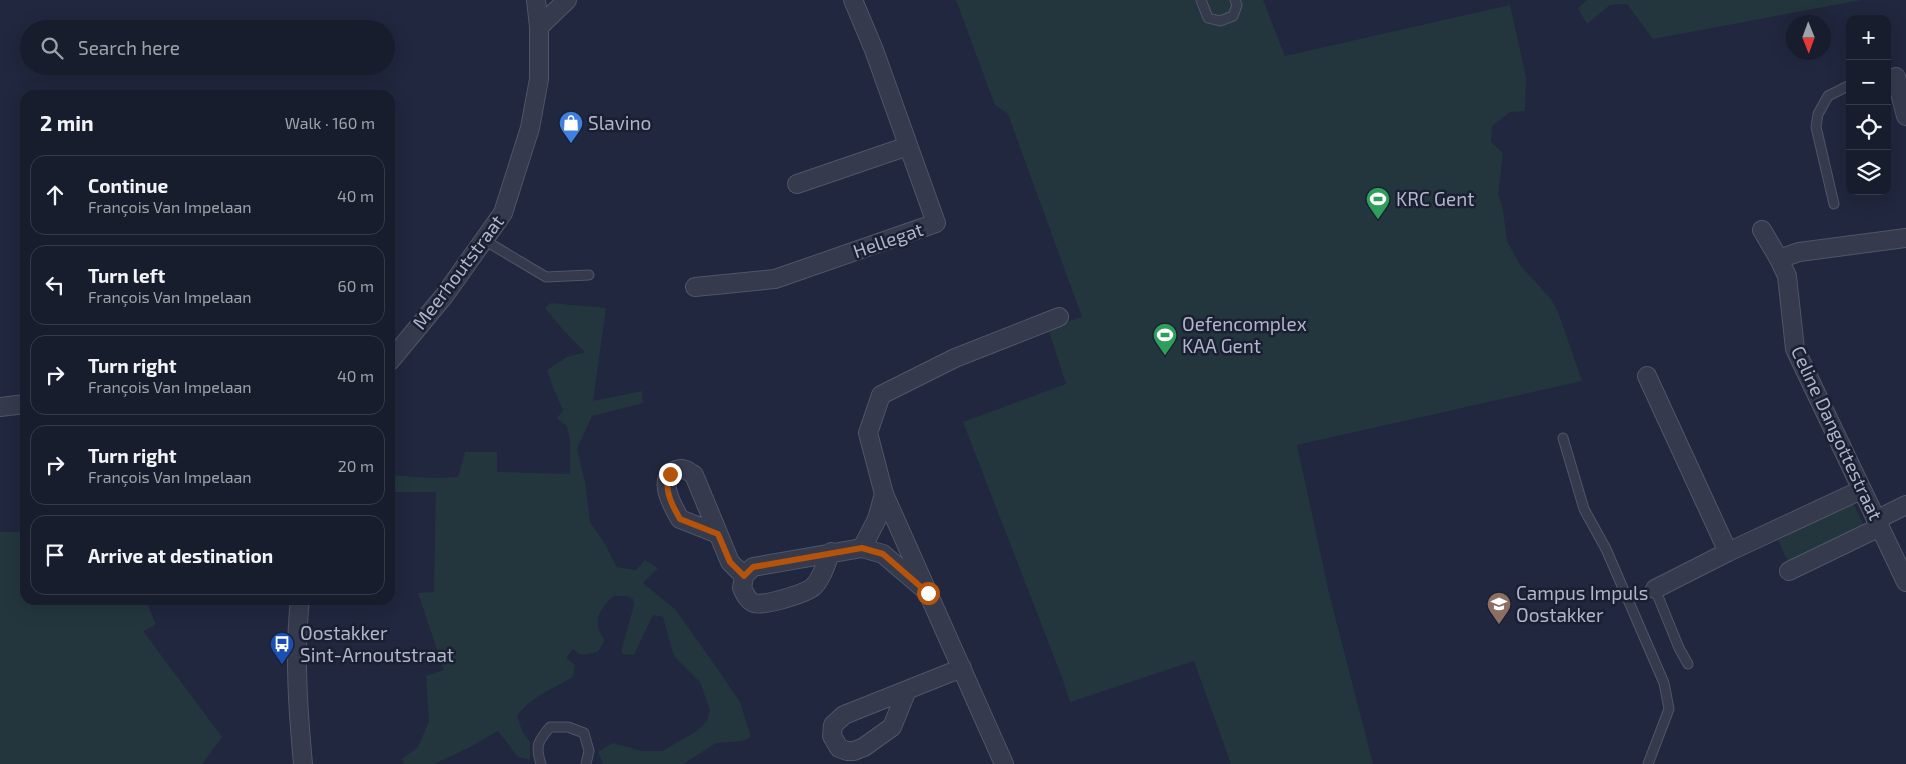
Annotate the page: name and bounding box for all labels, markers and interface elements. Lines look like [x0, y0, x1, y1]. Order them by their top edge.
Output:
north arrow [1786, 15, 1831, 60]
map controls [1846, 15, 1891, 195]
button: + [1846, 15, 1891, 60]
search box [20, 20, 395, 75]
icon: search [38, 34, 66, 62]
text: Search here [78, 36, 180, 59]
button: − [1846, 60, 1891, 105]
button: locate [1846, 105, 1891, 150]
text: 2 min [40, 110, 94, 135]
shop icon: Slavino [558, 110, 584, 144]
place label: Slavino [588, 111, 651, 134]
text: Walk · 160 m [285, 113, 375, 132]
button: layers [1846, 150, 1891, 195]
text: Continue [88, 174, 168, 197]
icon: ahead [41, 181, 69, 209]
text: 40 m [337, 186, 374, 205]
sports icon: KRC Gent [1365, 186, 1391, 220]
place label: KRC Gent [1396, 187, 1474, 210]
text: François Van Impelaan [88, 197, 252, 216]
street label: Meerhoutstraat [407, 210, 508, 333]
street label: Hellegat [850, 217, 926, 262]
text: Turn left [88, 264, 165, 287]
icon: left [41, 271, 69, 299]
text: 60 m [338, 276, 374, 295]
text: François Van Impelaan [88, 287, 252, 306]
place label: Oefencomplex KAA Gent [1182, 312, 1307, 357]
sports icon: Oefencomplex KAA Gent [1152, 322, 1178, 356]
street label: Celine Dangottestraat [1787, 342, 1888, 524]
text: Turn right [88, 354, 176, 377]
icon: right [41, 361, 69, 389]
text: 40 m [337, 366, 374, 385]
text: François Van Impelaan [88, 377, 252, 396]
text: Turn right [88, 444, 176, 467]
icon: right [41, 451, 69, 479]
text: 20 m [338, 456, 374, 475]
route end [659, 463, 682, 486]
text: François Van Impelaan [88, 467, 252, 486]
icon: arrive [41, 541, 69, 569]
text: Arrive at destination [88, 544, 273, 567]
place label: Campus Impuls Oostakker [1516, 581, 1648, 626]
route start [917, 582, 940, 605]
school or university icon: Campus Impuls Oostakker [1486, 591, 1512, 625]
place label: Oostakker Sint-Arnoutstraat [300, 621, 454, 666]
bus stop icon: Oostakker Sint-Arnoutstraat [269, 631, 295, 665]

